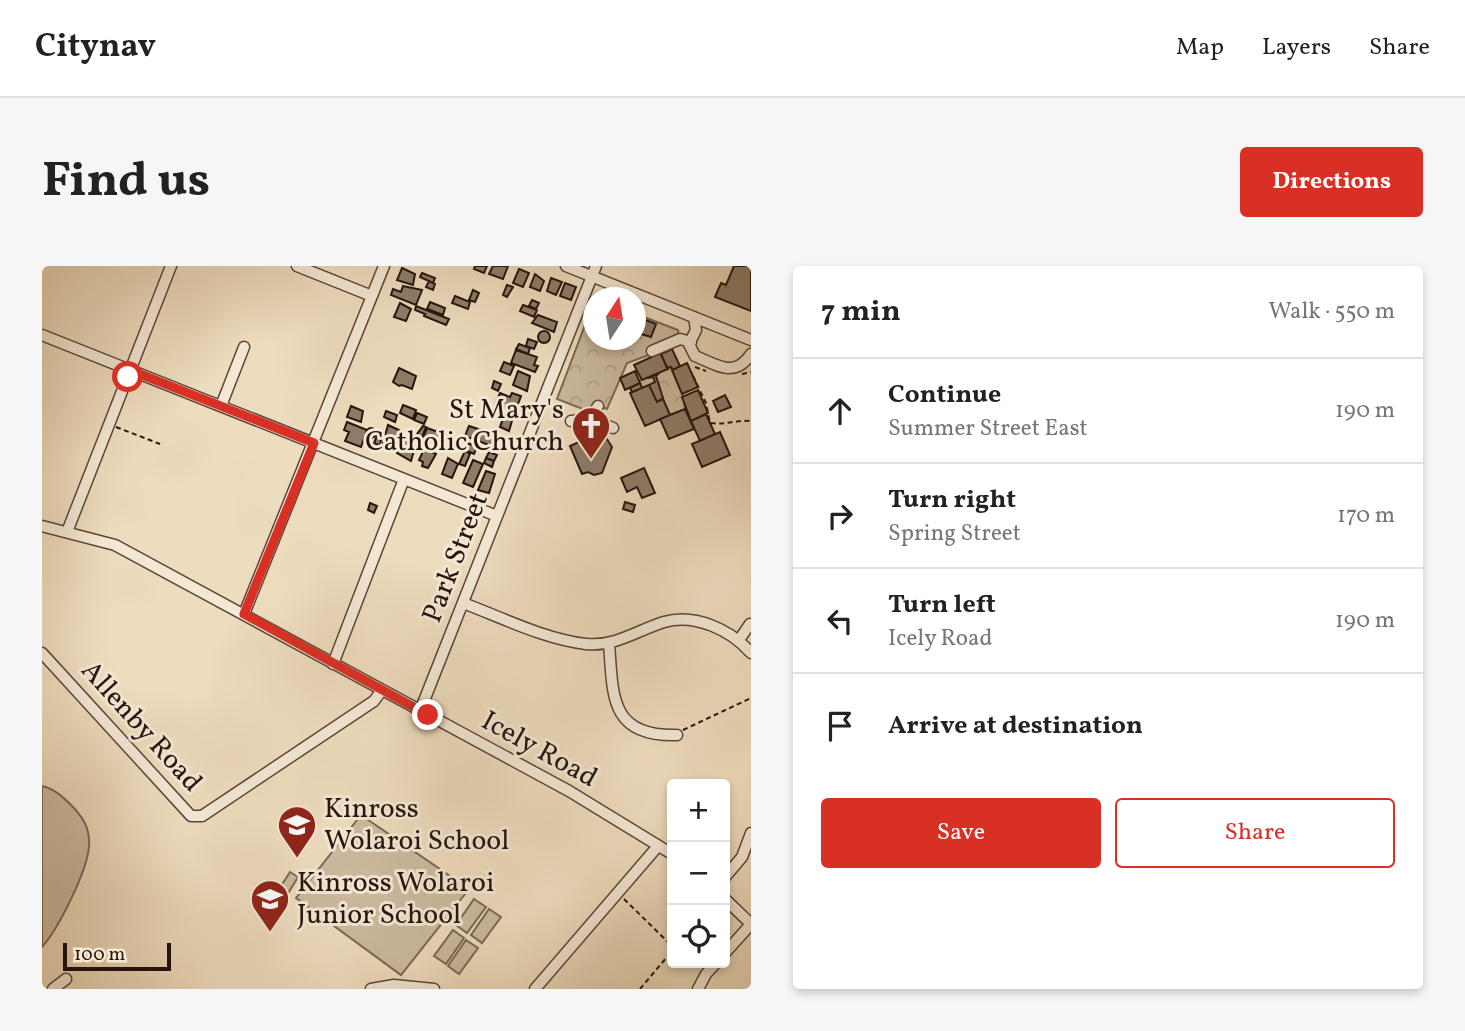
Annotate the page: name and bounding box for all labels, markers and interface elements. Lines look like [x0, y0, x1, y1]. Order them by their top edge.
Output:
text: Citynav [35, 25, 156, 71]
text: Map [1176, 31, 1224, 65]
text: Layers [1262, 31, 1331, 65]
text: Share [1369, 31, 1430, 65]
button: Directions [1240, 147, 1423, 217]
text: Find us [42, 148, 210, 217]
north arrow [583, 287, 646, 350]
text: 7 min [821, 291, 901, 333]
text: Walk · 550 m [1269, 296, 1395, 328]
route start [112, 361, 143, 392]
text: Continue [888, 377, 1001, 413]
place label: St Mary's Catholic Church [365, 391, 564, 462]
icon: ahead [821, 392, 859, 430]
text: 190 m [1335, 395, 1395, 427]
church icon: St Mary's Catholic Church [570, 405, 612, 460]
text: Summer Street East [888, 413, 1088, 445]
text: Turn right [888, 482, 1016, 518]
street label: Park Street [413, 487, 499, 629]
icon: right [821, 497, 859, 535]
text: 170 m [1337, 500, 1395, 532]
text: Spring Street [888, 518, 1021, 550]
text: Turn left [888, 587, 996, 623]
icon: left [821, 602, 859, 640]
text: 190 m [1335, 605, 1395, 637]
text: Icely Road [888, 623, 993, 655]
street label: Allenby Road [71, 653, 211, 801]
route end [412, 699, 443, 730]
street label: Icely Road [474, 702, 604, 798]
icon: arrive [821, 707, 859, 745]
text: Arrive at destination [888, 708, 1143, 744]
map controls [667, 779, 730, 968]
button: + [667, 779, 730, 842]
place label: Kinross Wolaroi School [324, 790, 509, 861]
button: Save [821, 798, 1101, 868]
button: Share [1115, 798, 1395, 868]
school or university icon: Kinross Wolaroi School [276, 804, 318, 859]
button: − [667, 842, 730, 905]
place label: Kinross Wolaroi Junior School [297, 864, 494, 935]
school or university icon: Kinross Wolaroi Junior School [249, 878, 291, 933]
button: locate [667, 905, 730, 968]
scale bar [63, 940, 172, 972]
text: 100 m [74, 942, 125, 968]

